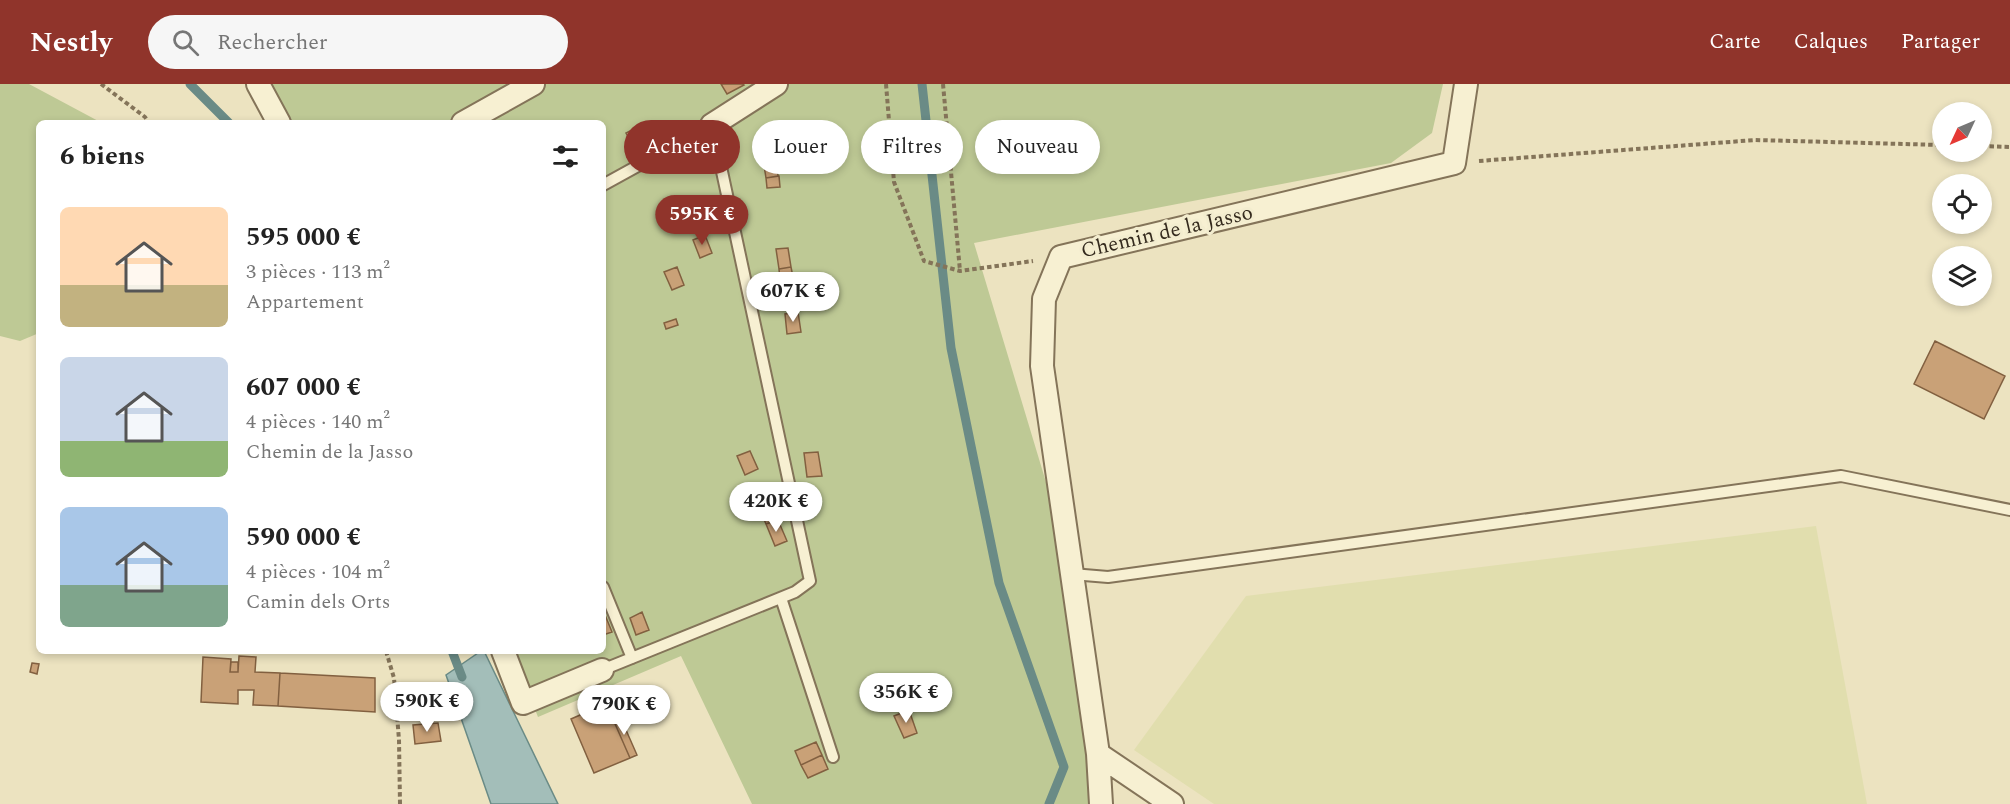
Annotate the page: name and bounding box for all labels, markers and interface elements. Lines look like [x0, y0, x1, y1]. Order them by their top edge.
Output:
search box [148, 15, 568, 69]
text: Nestly [30, 21, 112, 64]
icon: search [169, 26, 202, 59]
text: Rechercher [217, 26, 328, 59]
text: Carte [1709, 26, 1761, 58]
text: Calques [1794, 26, 1868, 58]
text: Partager [1901, 26, 1980, 58]
north arrow [1932, 102, 1992, 162]
map controls [1932, 102, 1992, 306]
chip: Acheter [624, 120, 740, 174]
chip: Louer [752, 120, 849, 174]
chip: Filtres [861, 120, 963, 174]
chip: Nouveau [975, 120, 1100, 174]
text: 6 biens [60, 136, 145, 176]
icon: filters [549, 140, 582, 173]
button: locate [1932, 174, 1992, 234]
pin: 595K € [653, 195, 751, 246]
street label: Chemin de la Jasso [1078, 197, 1256, 267]
text: 595K € [669, 199, 735, 229]
text: 595 000 € [246, 217, 361, 257]
icon: home [108, 231, 180, 303]
button: layers [1932, 246, 1992, 306]
text: 3 pièces · 113 m² [246, 257, 390, 287]
pin: 607K € [744, 272, 842, 323]
text: 607K € [760, 276, 826, 306]
text: Appartement [246, 287, 364, 317]
text: 607 000 € [246, 367, 361, 407]
icon: home [108, 381, 180, 453]
text: 4 pièces · 140 m² [246, 407, 390, 437]
text: Chemin de la Jasso [246, 437, 413, 467]
pin: 420K € [727, 482, 825, 533]
text: 420K € [743, 486, 809, 516]
text: 590 000 € [246, 517, 361, 557]
icon: home [108, 531, 180, 603]
text: 4 pièces · 104 m² [246, 557, 390, 587]
text: Camin dels Orts [246, 587, 390, 617]
pin: 356K € [857, 673, 955, 724]
text: 356K € [873, 677, 939, 707]
pin: 590K € [378, 682, 476, 733]
pin: 790K € [575, 685, 673, 736]
text: 590K € [394, 686, 460, 716]
text: 790K € [591, 689, 657, 719]

